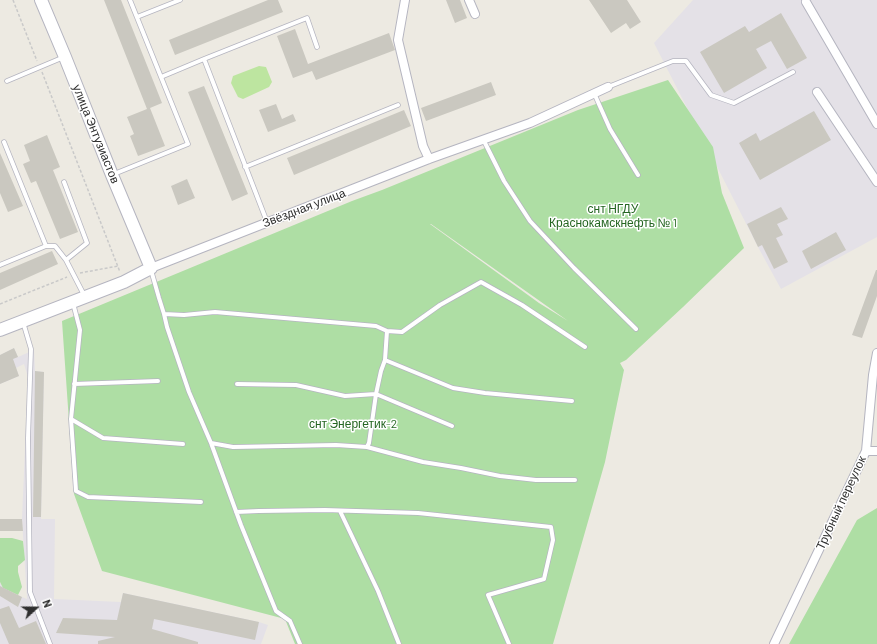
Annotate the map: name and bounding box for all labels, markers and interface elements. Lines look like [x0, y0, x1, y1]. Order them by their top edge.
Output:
street label: улица Энтузиастов [70, 82, 122, 186]
street label: Звёздная улица [260, 186, 348, 230]
park label: снт НГДУ Краснокамскнефть № 1 [549, 202, 677, 230]
park label: снт Энергетик-2 [309, 417, 397, 431]
street label: Трубный переулок [813, 454, 869, 552]
north arrow [16, 588, 56, 628]
text: N [40, 598, 55, 609]

